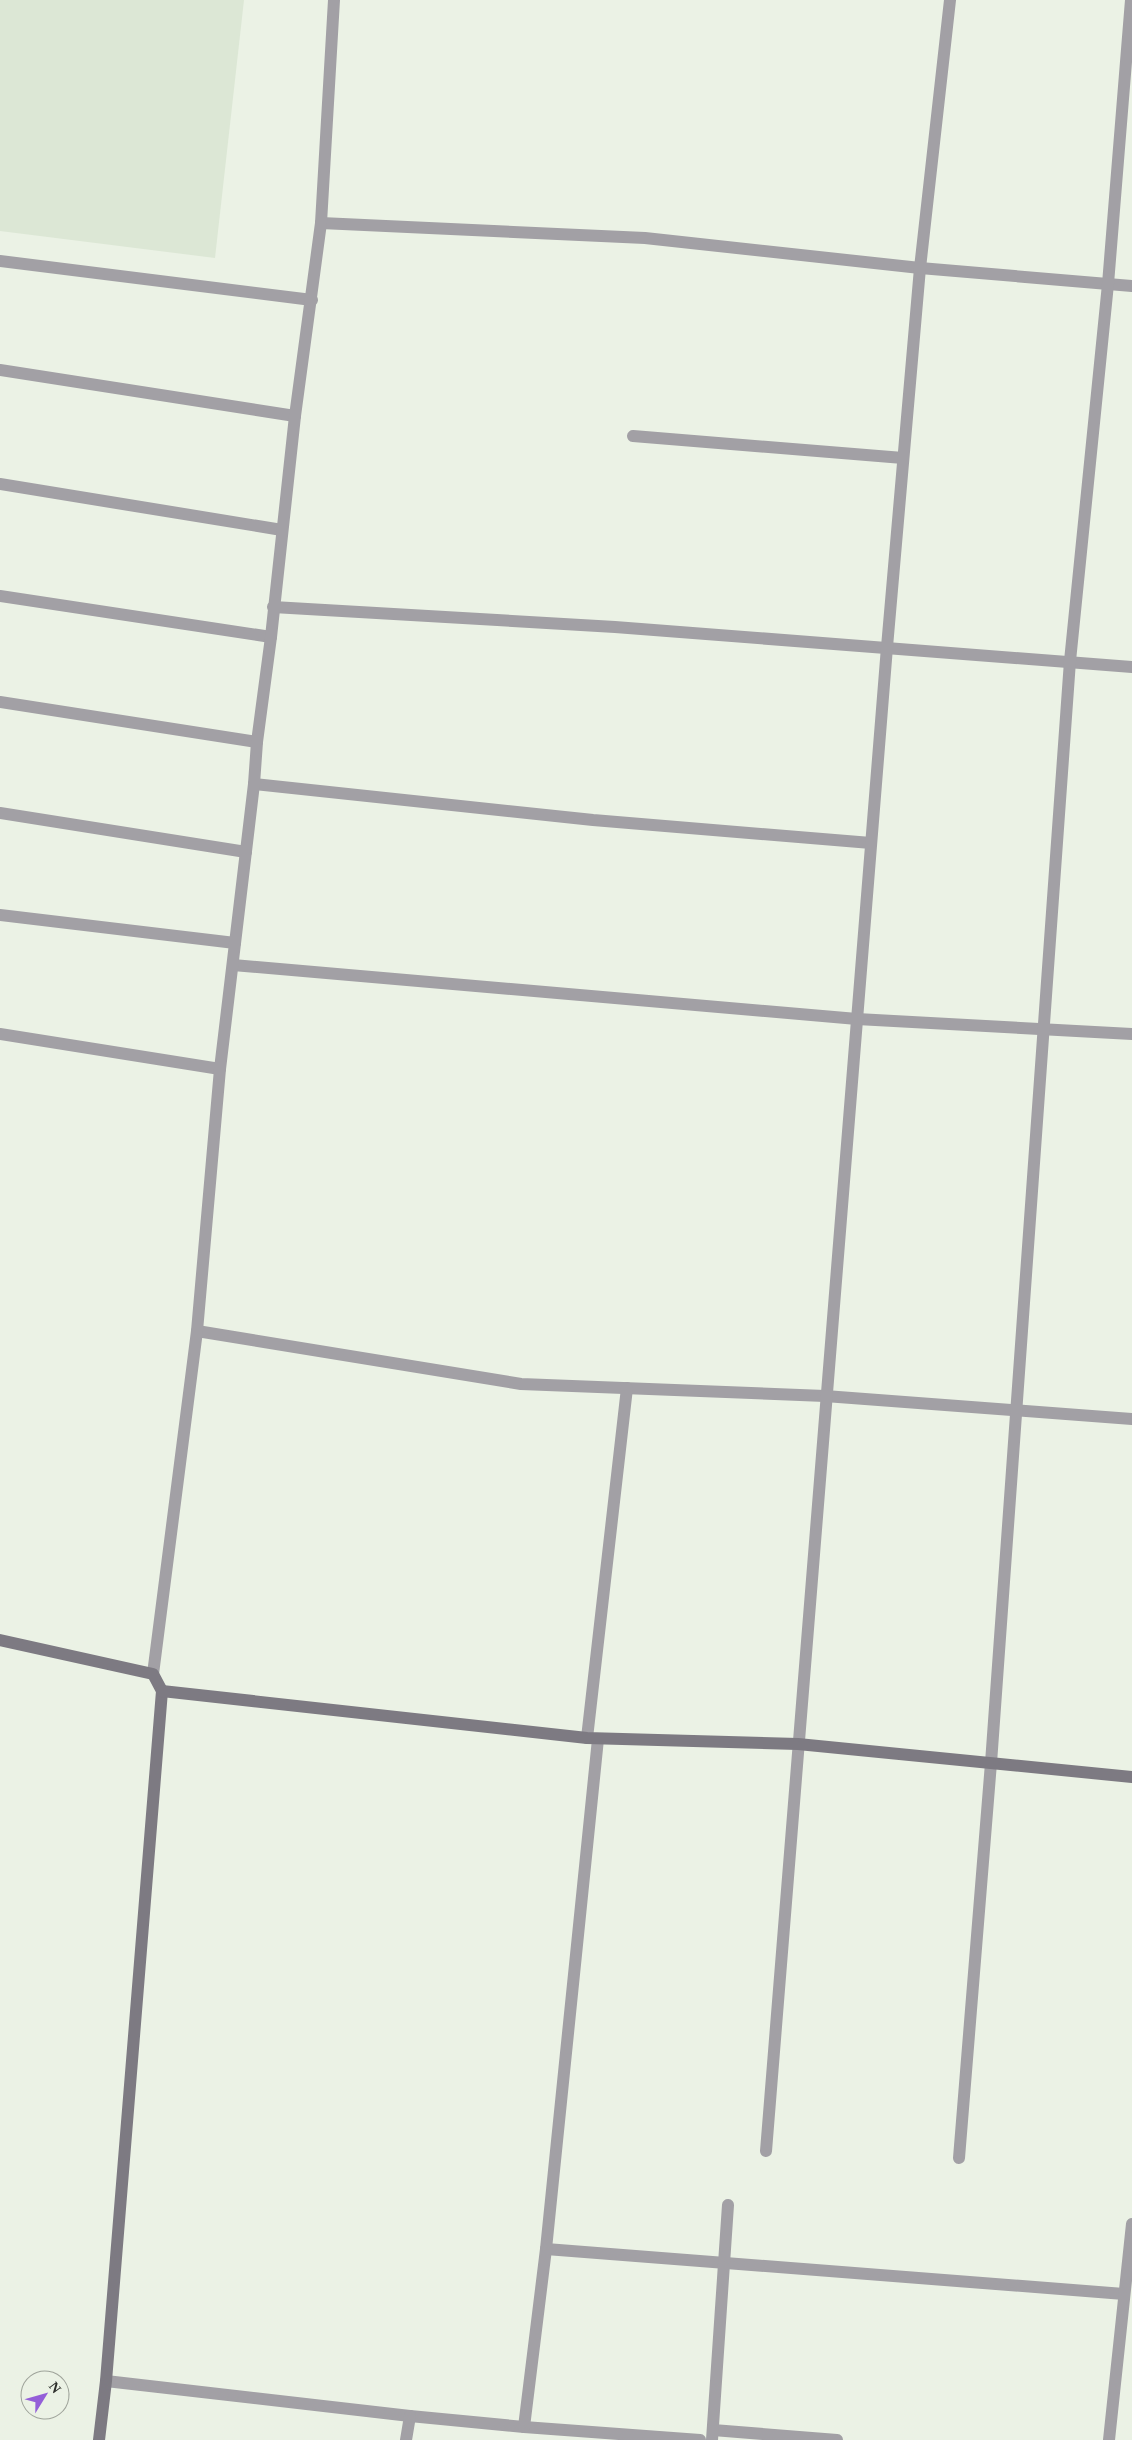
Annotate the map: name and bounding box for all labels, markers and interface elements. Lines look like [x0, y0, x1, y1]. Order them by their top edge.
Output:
north arrow [20, 2370, 70, 2420]
text: N [46, 2379, 64, 2396]

